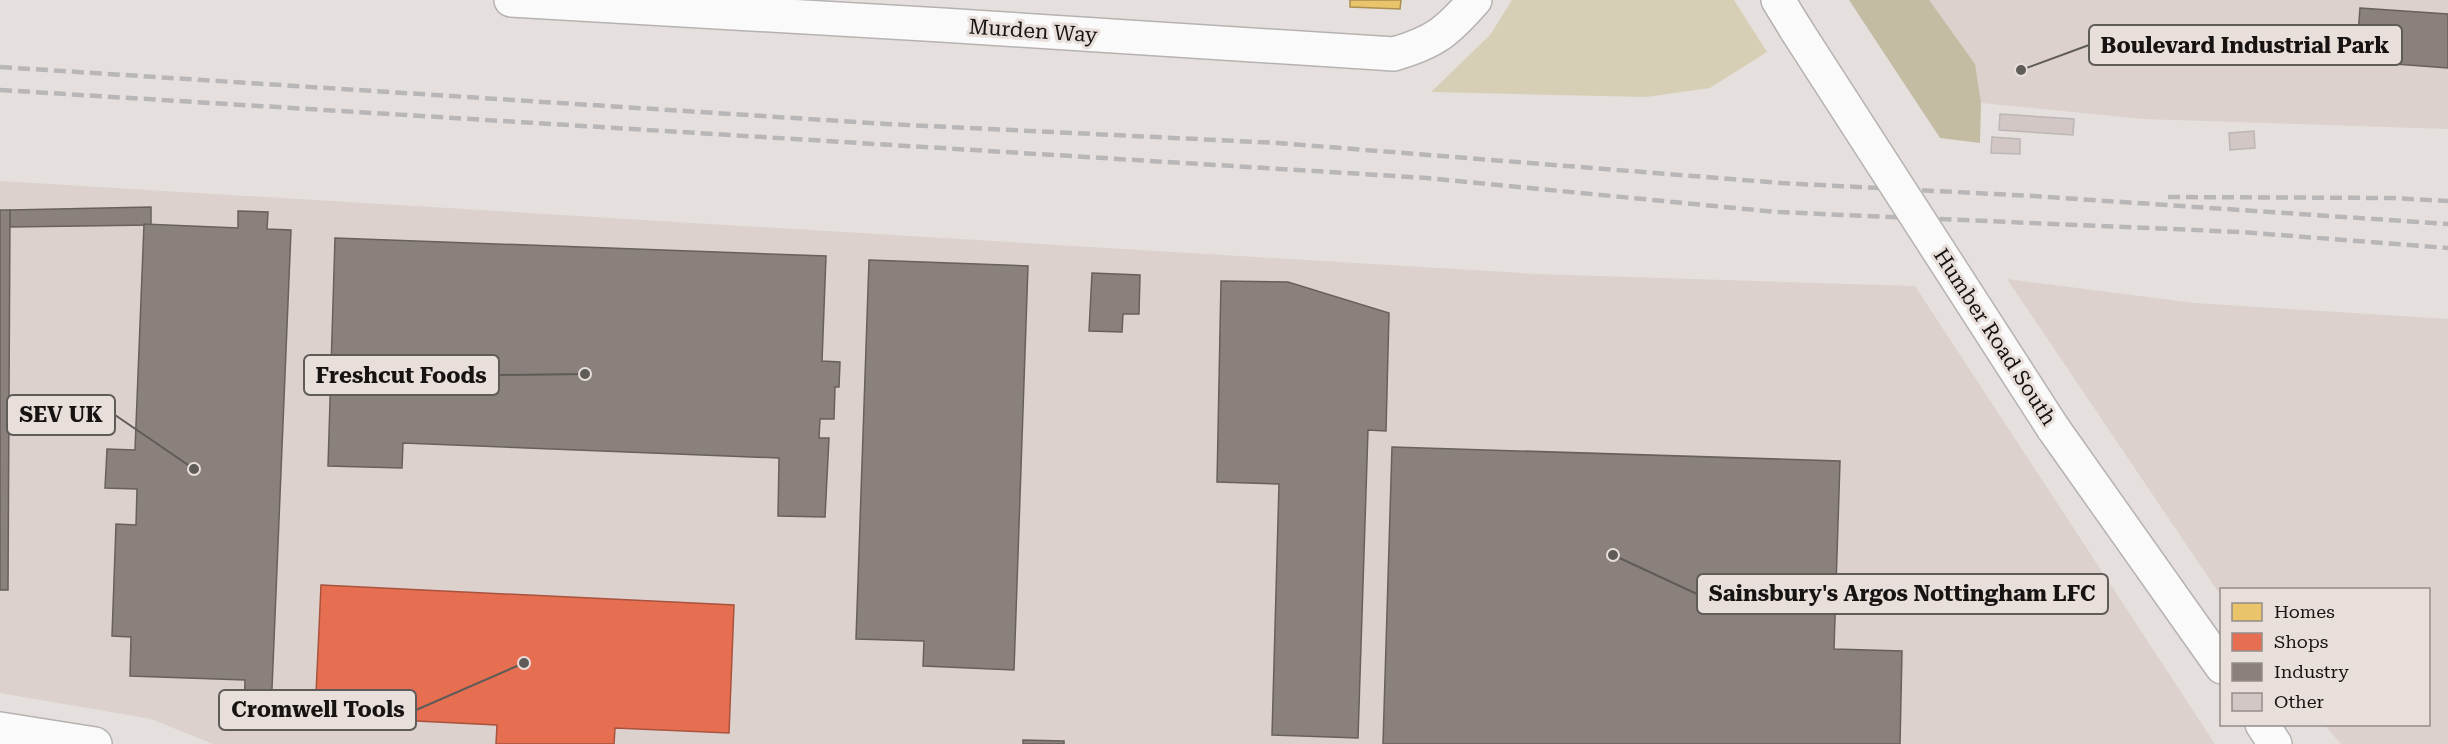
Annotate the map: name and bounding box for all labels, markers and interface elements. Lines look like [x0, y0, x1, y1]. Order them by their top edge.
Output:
street label: Murden Way [968, 15, 1099, 48]
callout: Boulevard Industrial Park [2089, 25, 2402, 65]
text: Boulevard Industrial Park [2101, 33, 2389, 58]
street label: Humber Road South [1929, 244, 2061, 430]
callout: Freshcut Foods [304, 355, 499, 395]
text: Freshcut Foods [316, 363, 487, 388]
callout: SEV UK [7, 395, 115, 435]
text: SEV UK [19, 402, 103, 427]
callout: Sainsbury's Argos Nottingham LFC [1697, 574, 2108, 614]
text: Sainsbury's Argos Nottingham LFC [1709, 581, 2095, 606]
legend [2220, 588, 2430, 726]
text: Homes [2274, 601, 2335, 622]
text: Shops [2274, 631, 2328, 652]
text: Industry [2274, 661, 2349, 682]
callout: Cromwell Tools [219, 690, 416, 730]
text: Other [2274, 691, 2324, 712]
text: Cromwell Tools [231, 697, 405, 722]

